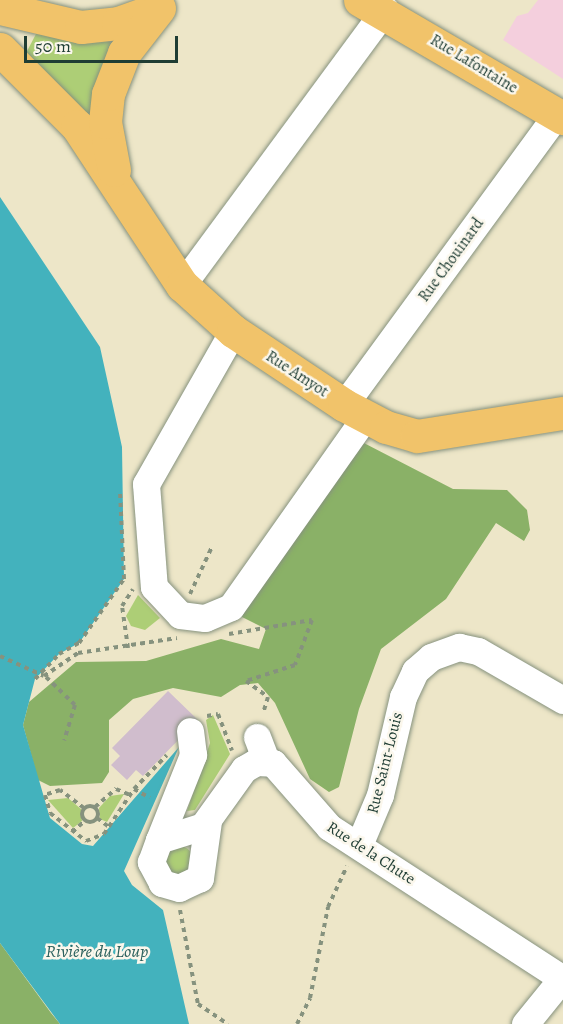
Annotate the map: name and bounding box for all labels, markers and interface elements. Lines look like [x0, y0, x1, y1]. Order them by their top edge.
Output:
scale bar [27, 24, 182, 62]
street label: Rue Lafontaine [427, 30, 521, 98]
text: 50 m [35, 34, 71, 58]
street label: Rue Chouinard [414, 214, 488, 306]
street label: Rue Amyot [262, 347, 332, 401]
street label: Rue Saint-Louis [363, 710, 407, 816]
street label: Rue de la Chute [323, 817, 419, 889]
water label: Rivière du Loup [46, 940, 148, 962]

